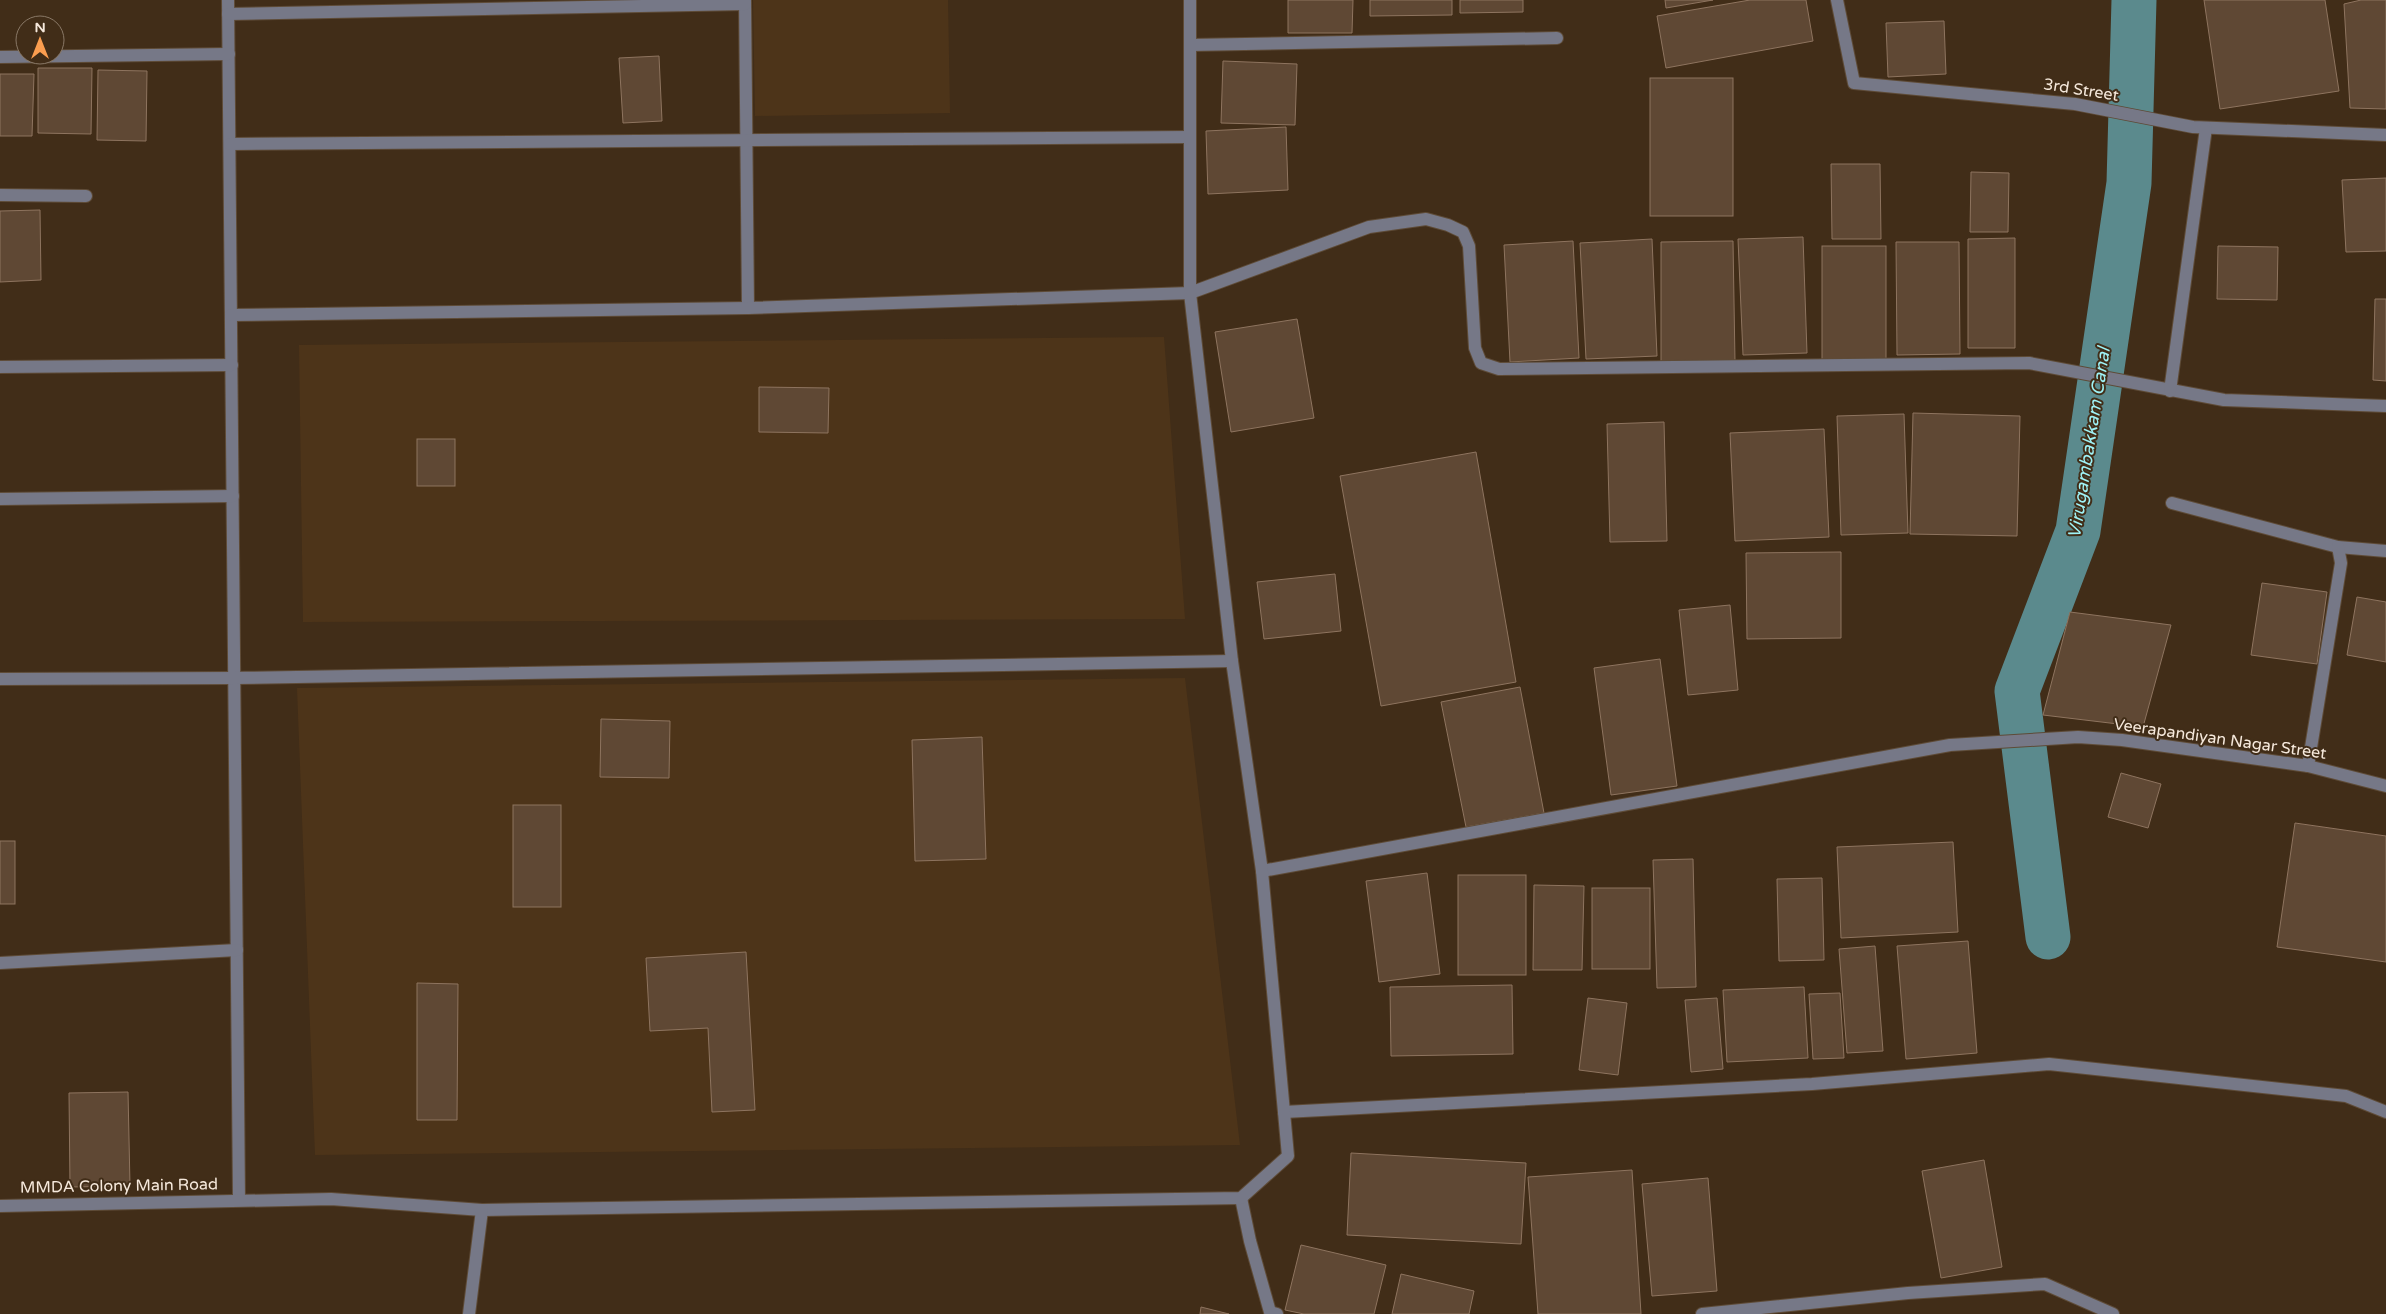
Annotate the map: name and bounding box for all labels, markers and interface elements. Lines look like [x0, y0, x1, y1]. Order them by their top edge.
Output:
north arrow [15, 15, 65, 65]
text: N [34, 19, 46, 36]
street label: 3rd Street [2042, 74, 2120, 106]
water label: Virugambakkam Canal [2063, 343, 2115, 540]
street label: Veerapandiyan Nagar Street [2112, 714, 2328, 764]
street label: MMDA Colony Main Road [20, 1174, 218, 1198]

